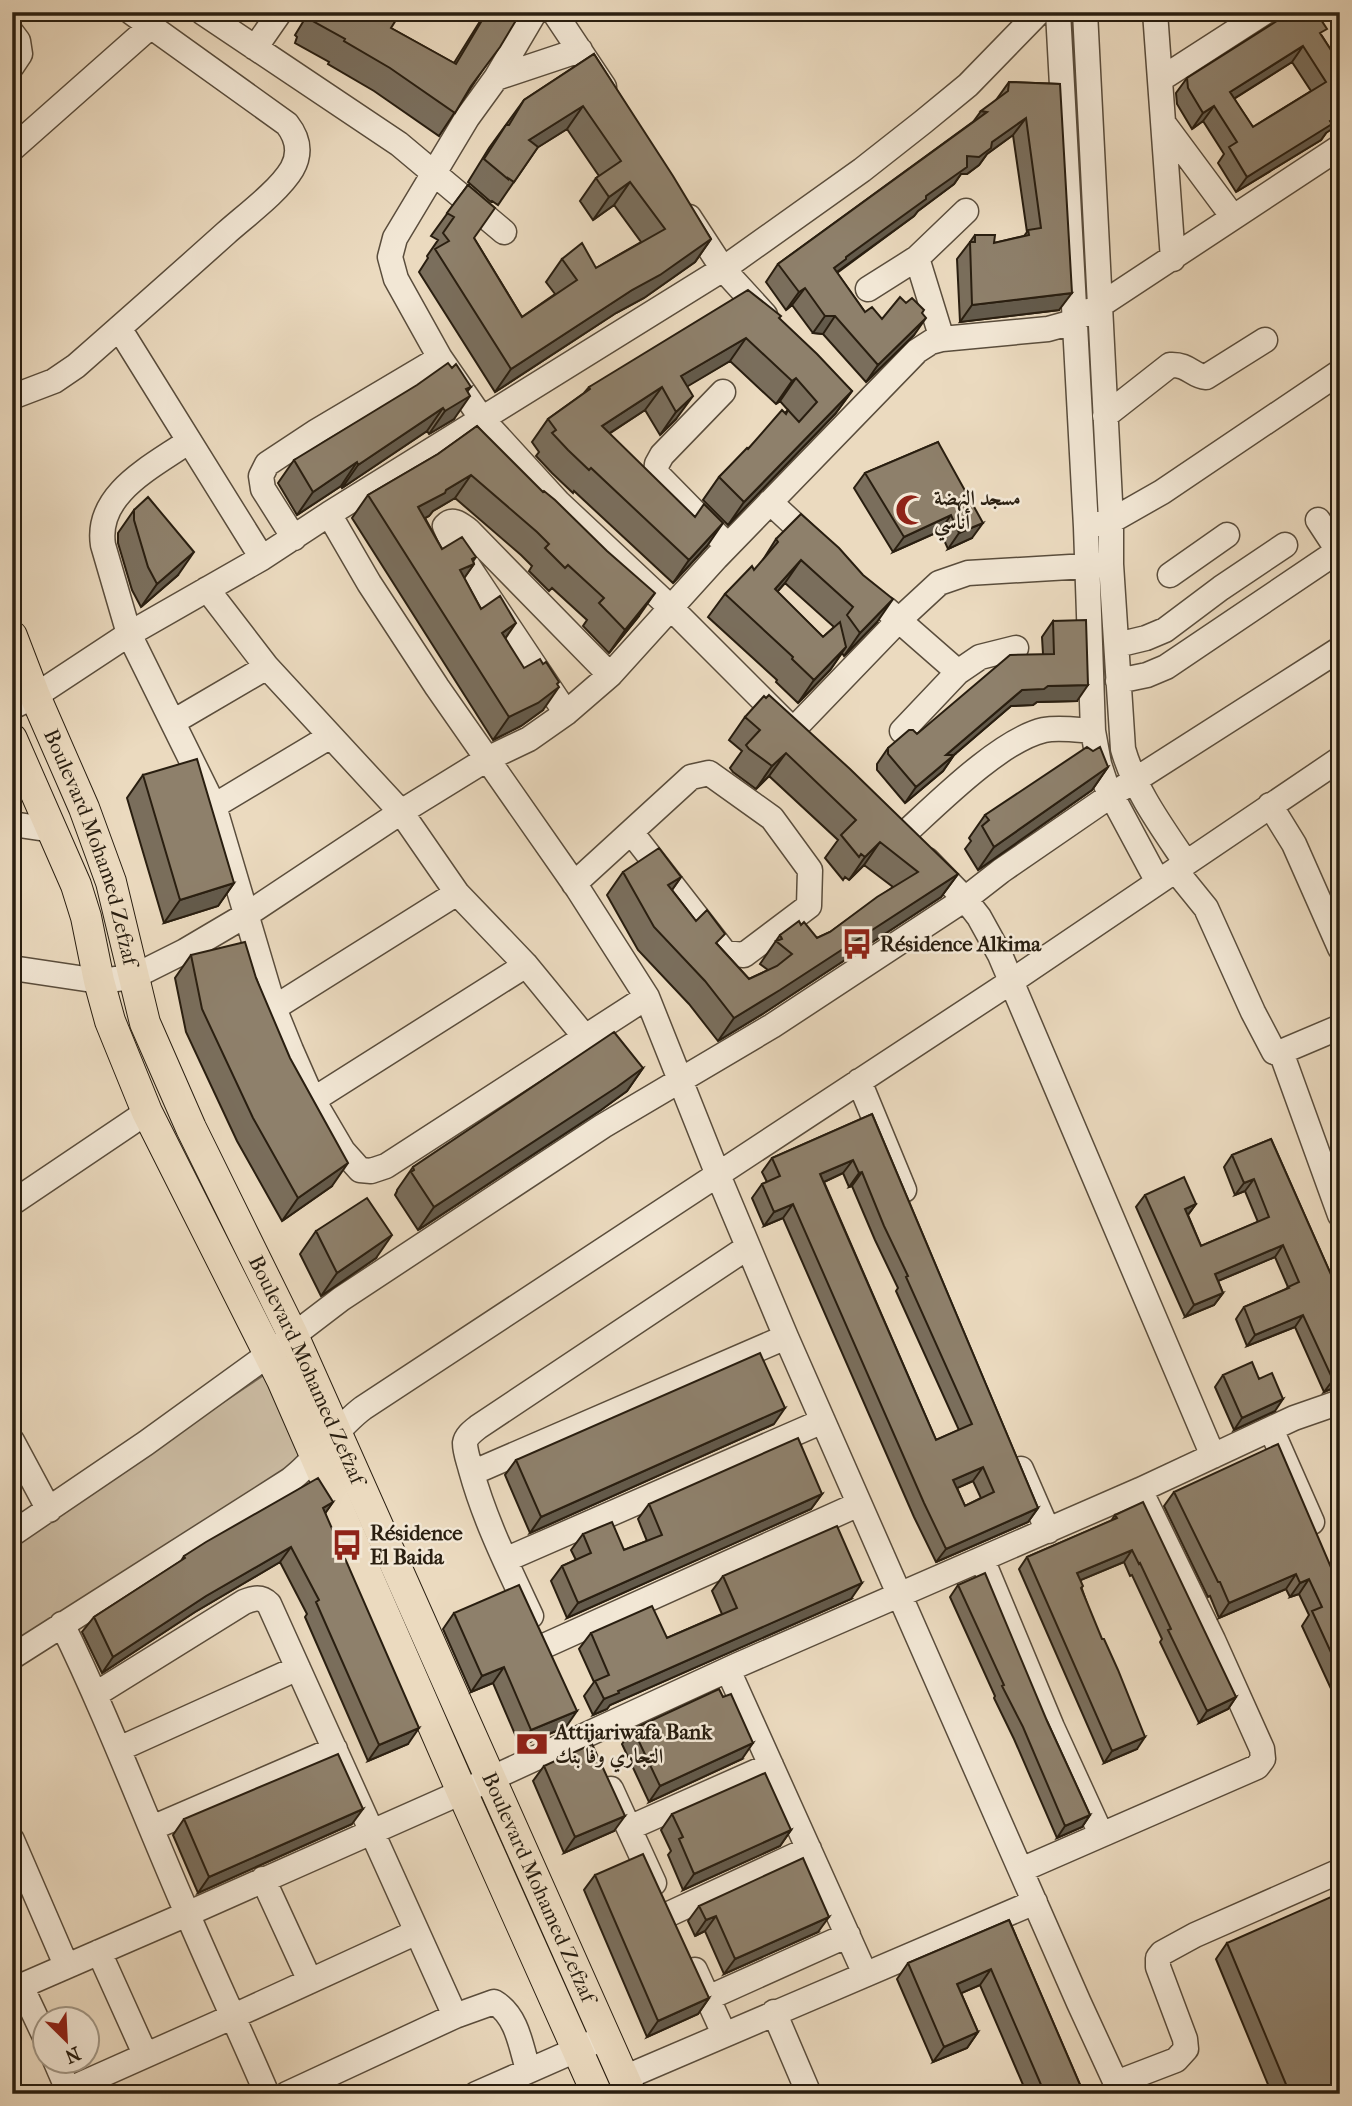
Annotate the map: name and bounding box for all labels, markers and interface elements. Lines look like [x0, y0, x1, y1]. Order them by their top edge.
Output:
place label: مسجد النهضة أناسي [934, 486, 1021, 542]
mosque icon: مسجد النهضة أناسي [894, 493, 928, 527]
street label: Boulevard Mohamed Zefzaf [39, 725, 144, 971]
bus stop icon: Résidence Alkima [840, 927, 874, 961]
place label: Résidence Alkima [880, 932, 1042, 956]
street label: Boulevard Mohamed Zefzaf [244, 1252, 371, 1491]
place label: Résidence El Baida [370, 1521, 463, 1569]
bus stop icon: Résidence El Baida [330, 1528, 364, 1562]
place label: Attijariwafa Bank التجاري وفا بنك [553, 1720, 713, 1773]
bank icon: Attijariwafa Bank التجاري وفا بنك [515, 1727, 549, 1761]
street label: Boulevard Mohamed Zefzaf [477, 1769, 602, 2009]
north arrow [32, 2004, 102, 2074]
text: N [61, 2042, 84, 2068]

